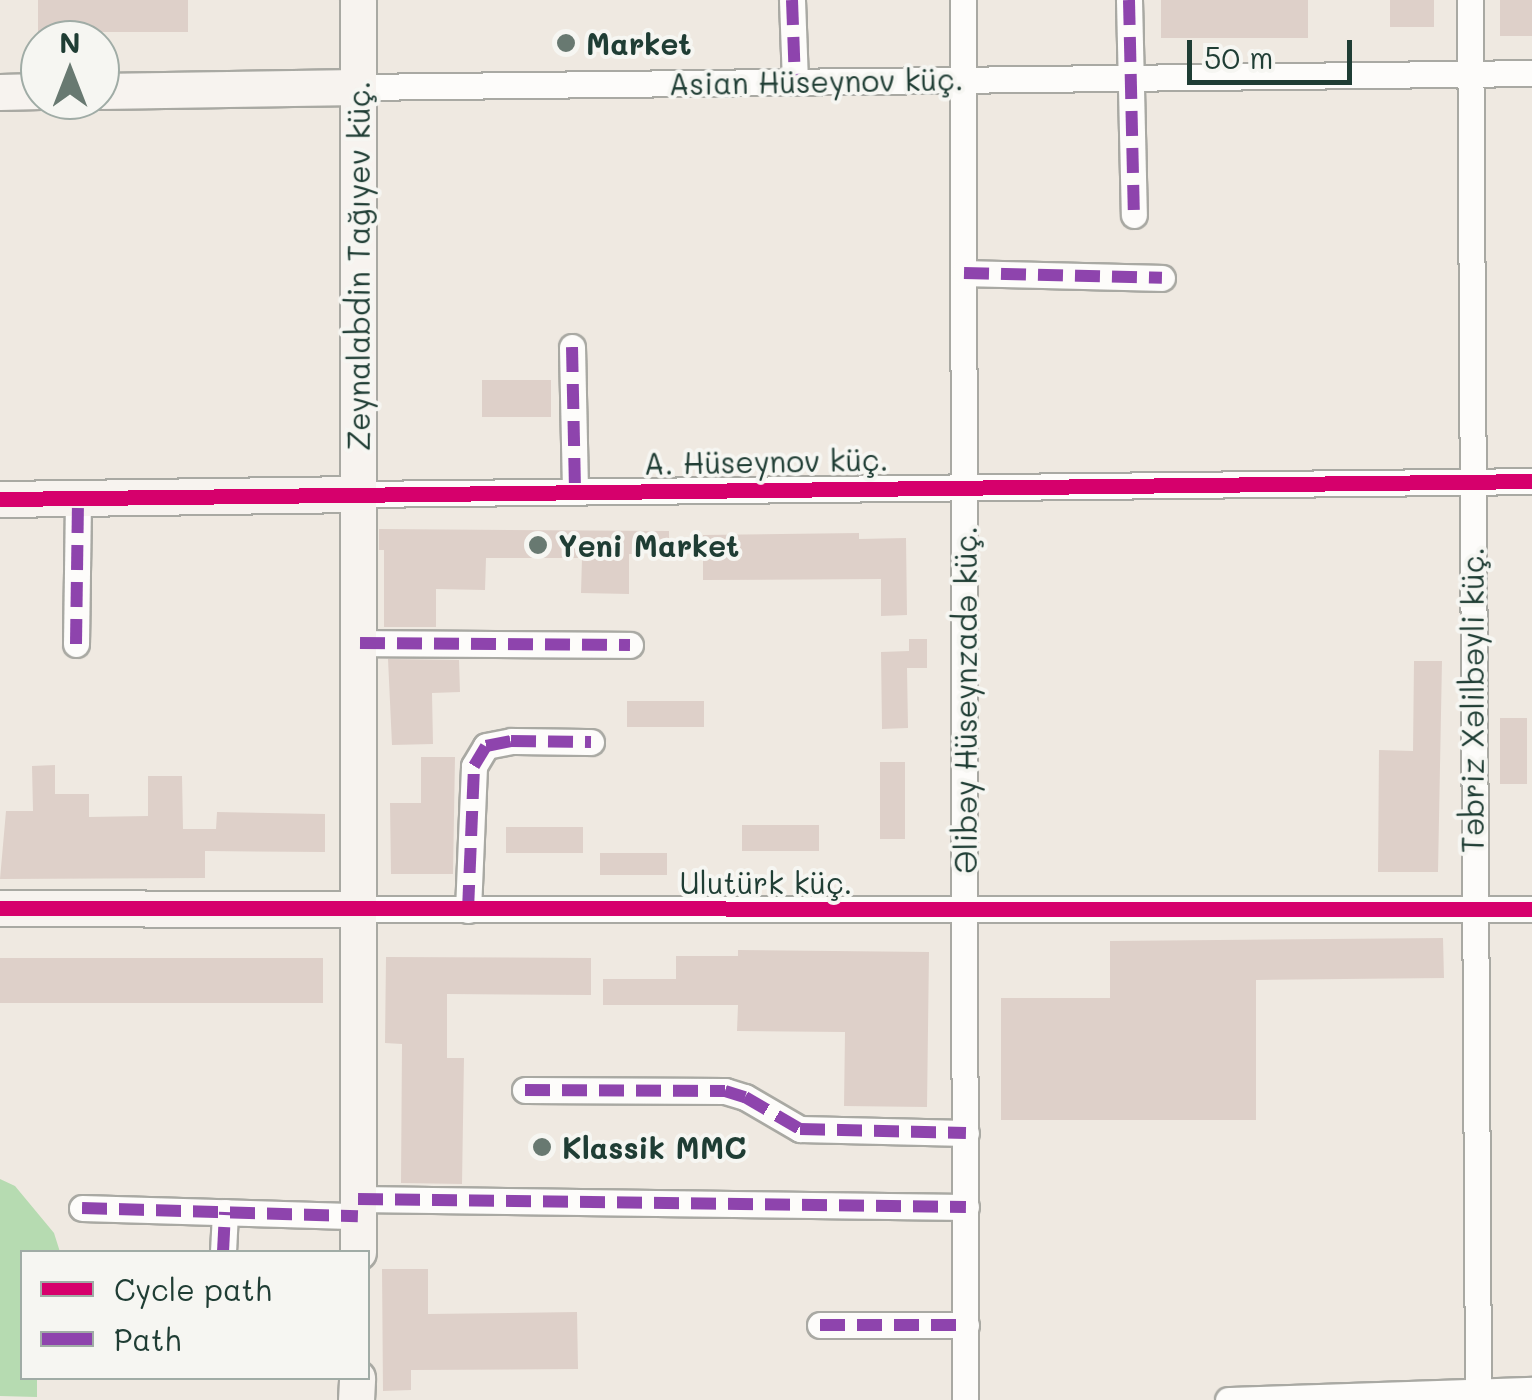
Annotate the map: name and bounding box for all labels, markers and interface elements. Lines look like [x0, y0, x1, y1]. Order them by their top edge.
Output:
north arrow [20, 20, 120, 120]
scale bar [1192, 20, 1357, 82]
text: N [59, 24, 81, 60]
place label: Market [586, 25, 692, 61]
marker: Market [555, 32, 577, 54]
text: 50 m [1204, 37, 1274, 77]
street label: Asian Hüseynov küç. [668, 60, 964, 102]
street label: Zeynalabdin Tağıyev küç. [340, 81, 376, 451]
street label: A. Hüseynov küç. [643, 441, 889, 481]
street label: Əlibəy Hüseynzadə küç. [947, 526, 983, 874]
place label: Yeni Market [558, 527, 739, 563]
marker: Yeni Market [527, 534, 549, 556]
street label: Təbriz Xəlilbəyli küç. [1454, 547, 1490, 853]
street label: Ulutürk küç. [679, 864, 853, 900]
place label: Klassik MMC [562, 1129, 746, 1165]
marker: Klassik MMC [531, 1136, 553, 1158]
legend [20, 1250, 370, 1380]
text: Cycle path [114, 1269, 272, 1309]
text: Path [114, 1319, 181, 1359]

